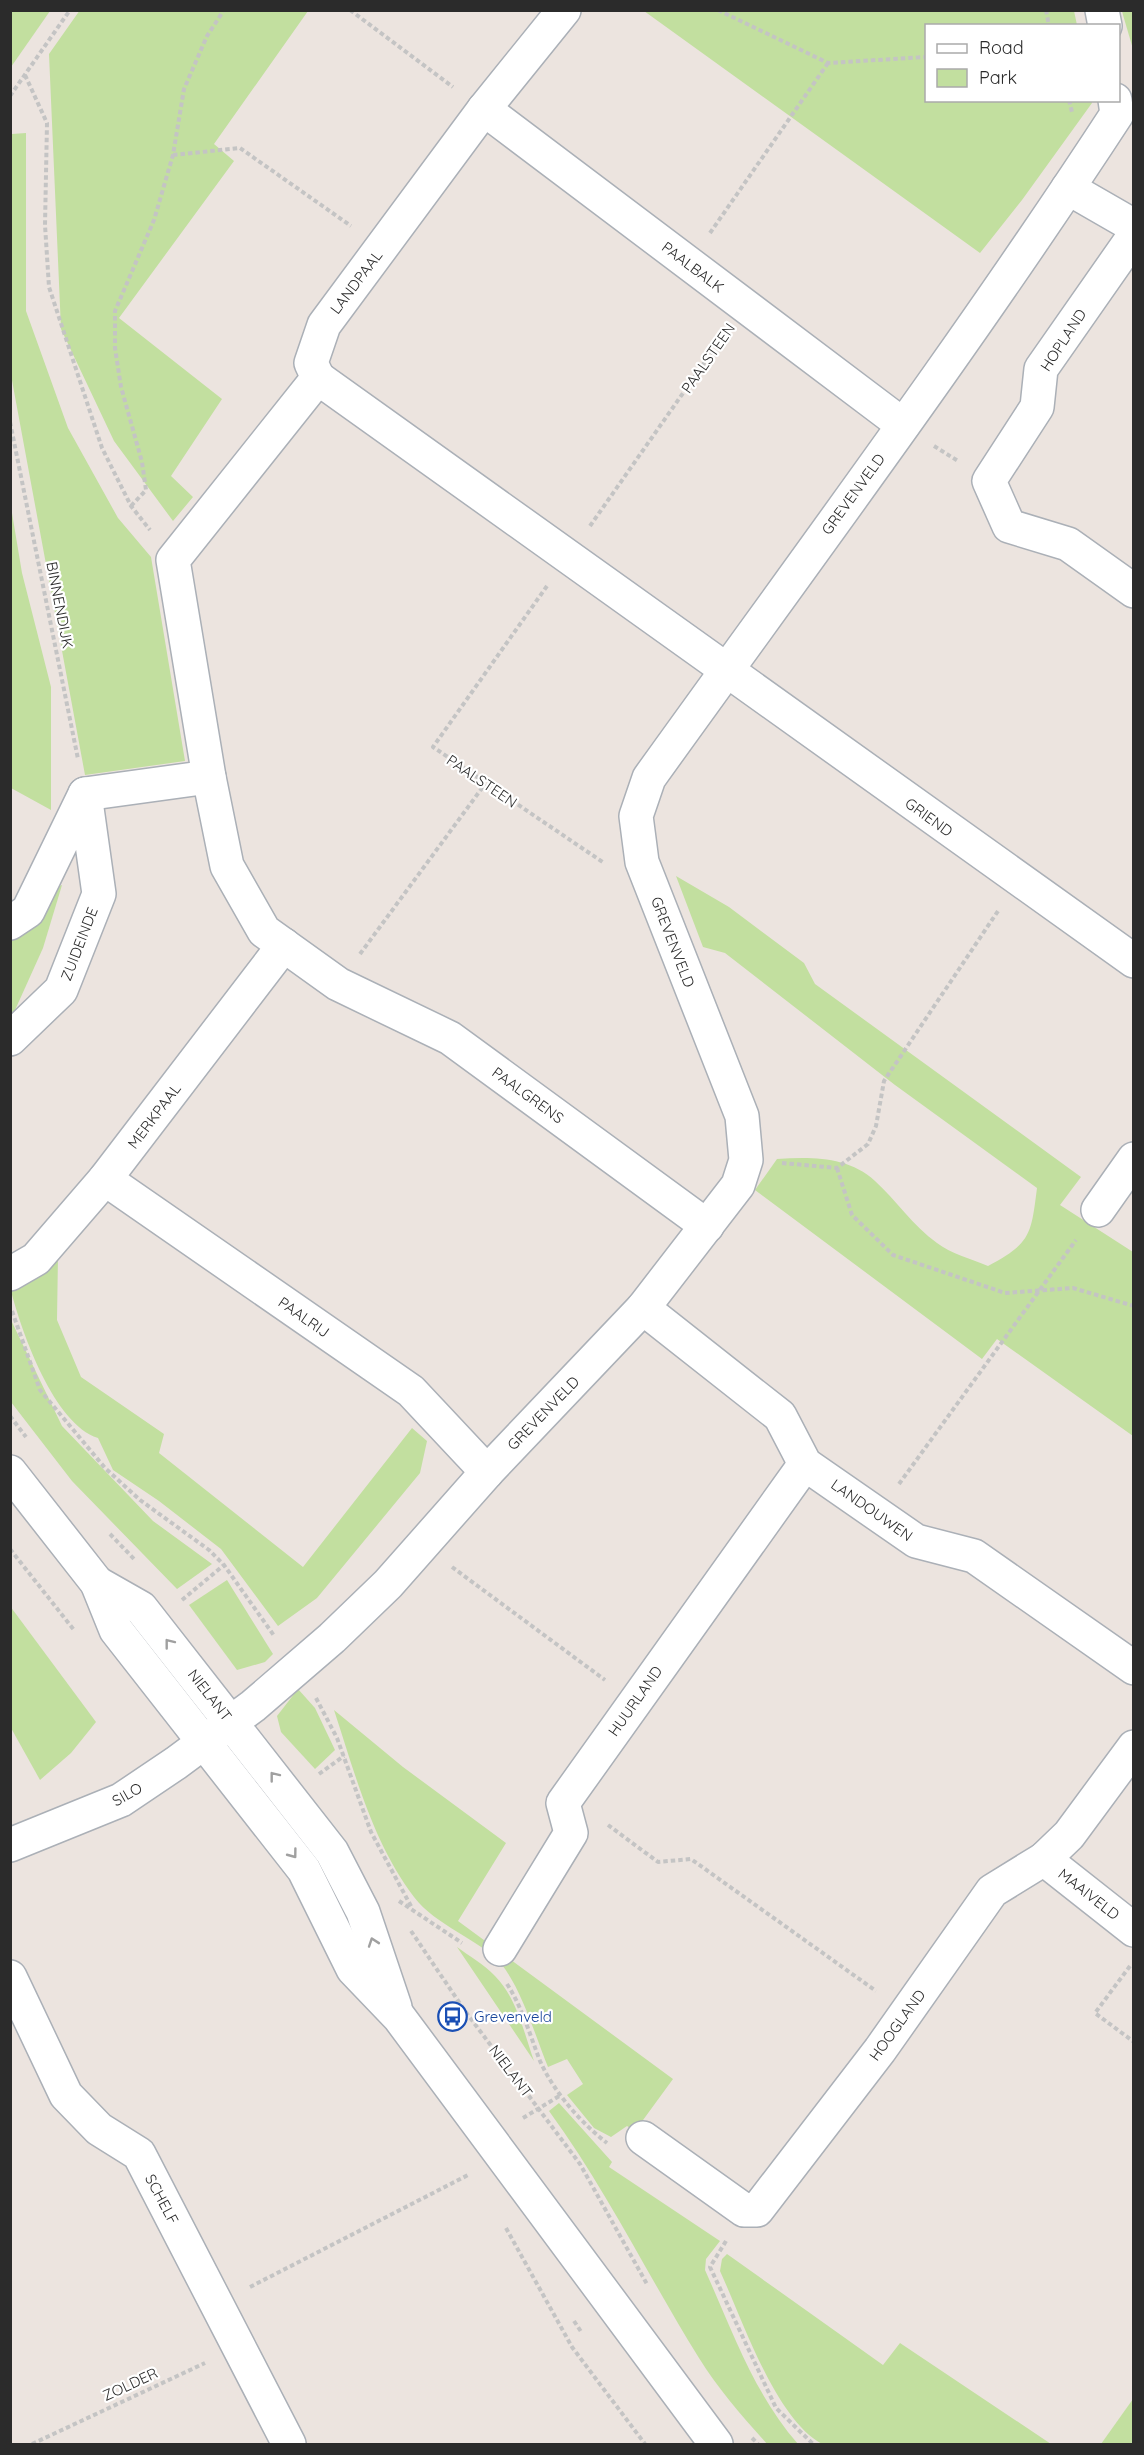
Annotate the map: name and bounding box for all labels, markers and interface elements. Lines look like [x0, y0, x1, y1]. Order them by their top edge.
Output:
legend [925, 24, 1120, 102]
text: Road [979, 36, 1024, 59]
text: Park [979, 66, 1017, 89]
street label: PAALBALK [658, 237, 728, 297]
street label: LANDPAAL [326, 246, 386, 318]
street label: HOPLAND [1036, 305, 1090, 375]
street label: PAALSTEEN [677, 319, 739, 397]
street label: GREVENVELD [817, 450, 889, 538]
street label: BINNENDIJK [42, 560, 78, 650]
street label: PAALSTEEN [443, 750, 521, 812]
street label: GRIEND [901, 793, 957, 841]
street label: GREVENVELD [647, 894, 699, 990]
street label: ZUIDEINDE [56, 904, 102, 984]
street label: PAALGRENS [488, 1063, 568, 1127]
street label: MERKPAAL [123, 1080, 185, 1152]
street label: PAALRIJ [275, 1293, 333, 1341]
street label: GREVENVELD [503, 1372, 583, 1454]
street label: LANDOUWEN [827, 1475, 917, 1545]
one-way arrow [165, 1639, 176, 1650]
street label: HUURLAND [604, 1662, 666, 1740]
street label: NIELANT [184, 1665, 236, 1725]
one-way arrow [270, 1771, 281, 1782]
street label: SILO [109, 1778, 145, 1810]
one-way arrow [285, 1847, 296, 1858]
street label: MAAIVELD [1054, 1864, 1124, 1924]
one-way arrow [368, 1937, 380, 1948]
street label: HOOGLAND [865, 1985, 929, 2064]
bus stop icon: Grevenveld [437, 2000, 469, 2032]
place label: Grevenveld [474, 2007, 552, 2026]
street label: NIELANT [485, 2041, 537, 2101]
street label: SCHELF [141, 2171, 183, 2227]
street label: ZOLDER [100, 2363, 160, 2405]

